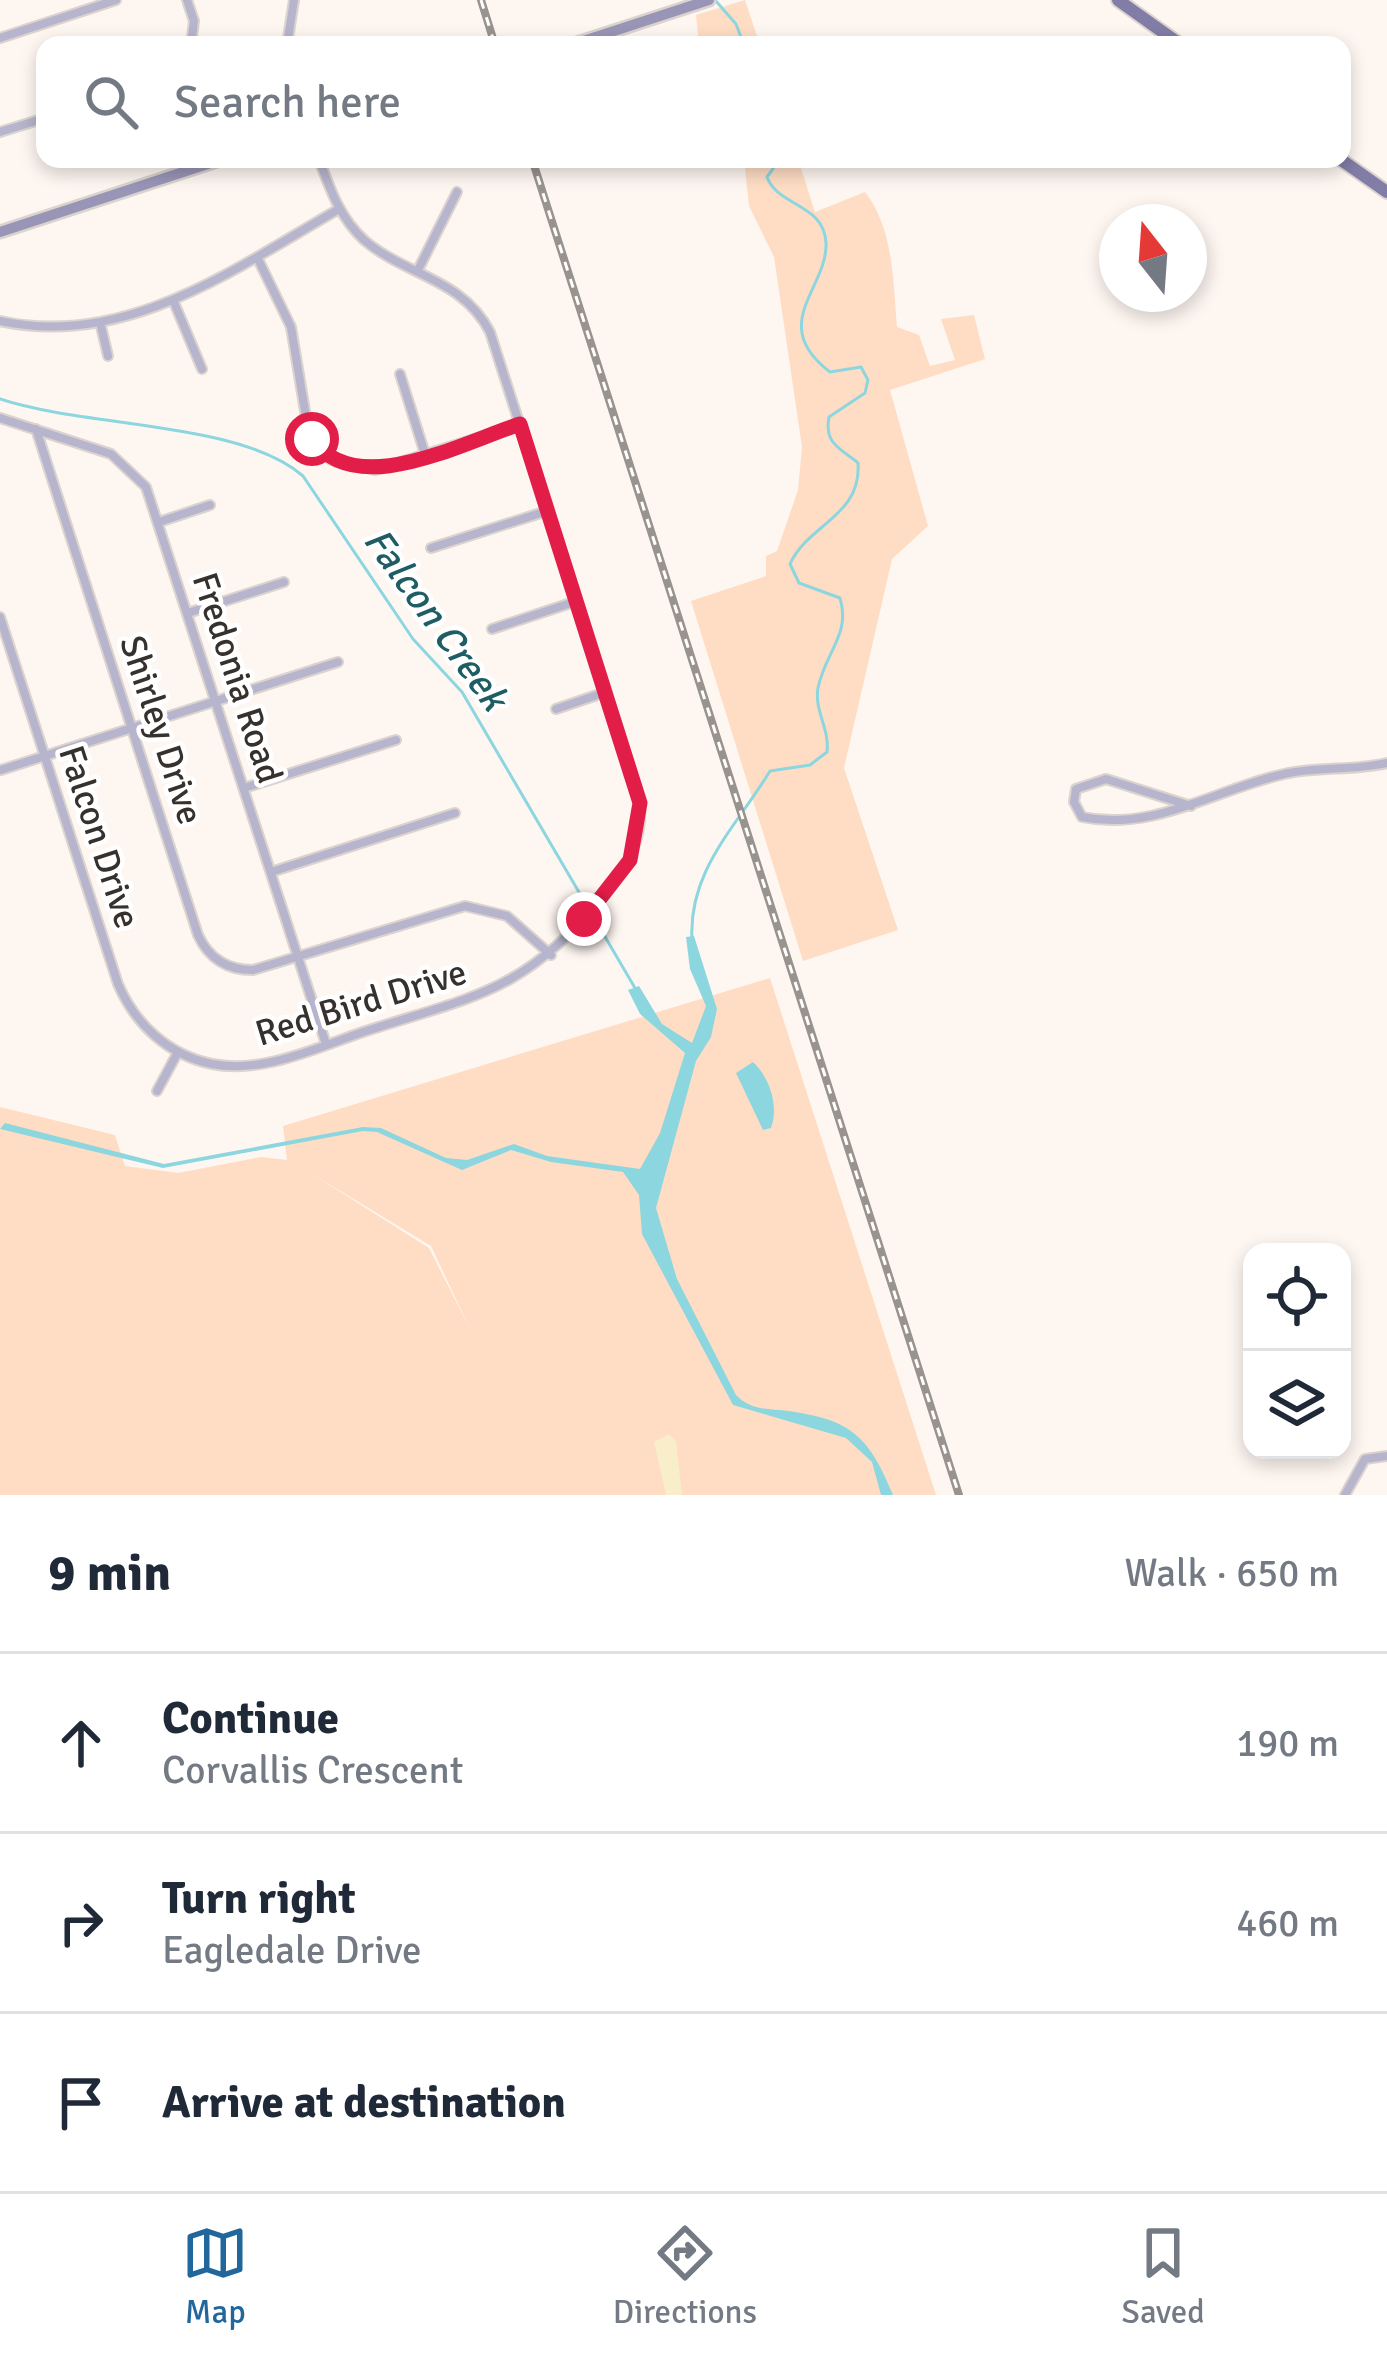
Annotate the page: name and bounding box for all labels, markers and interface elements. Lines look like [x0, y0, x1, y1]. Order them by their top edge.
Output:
search box [36, 36, 1351, 168]
icon: search [78, 69, 144, 135]
text: Search here [174, 75, 401, 130]
north arrow [1099, 204, 1207, 312]
route start [285, 412, 339, 466]
water label: Falcon Creek [354, 518, 520, 722]
street label: Fredonia Road [182, 567, 292, 789]
street label: Shirley Drive [109, 630, 213, 830]
street label: Falcon Drive [48, 740, 150, 934]
route end [557, 892, 611, 946]
street label: Red Bird Drive [250, 950, 472, 1056]
map controls [1243, 1243, 1351, 1459]
button: locate [1243, 1243, 1351, 1351]
button: layers [1243, 1351, 1351, 1459]
text: 9 min [48, 1542, 171, 1605]
text: Walk · 650 m [1125, 1549, 1339, 1597]
text: Continue [162, 1691, 339, 1746]
icon: ahead [48, 1710, 114, 1776]
text: 190 m [1236, 1719, 1339, 1767]
text: Corvallis Crescent [162, 1746, 463, 1794]
text: Turn right [162, 1871, 356, 1926]
icon: right [48, 1890, 114, 1956]
text: 460 m [1236, 1899, 1339, 1947]
text: Eagledale Drive [162, 1926, 421, 1974]
icon: arrive [48, 2070, 114, 2136]
text: Arrive at destination [162, 2075, 566, 2130]
tab: Map [182, 2220, 248, 2333]
tab: Directions [613, 2220, 757, 2333]
tab: Saved [1122, 2220, 1205, 2333]

